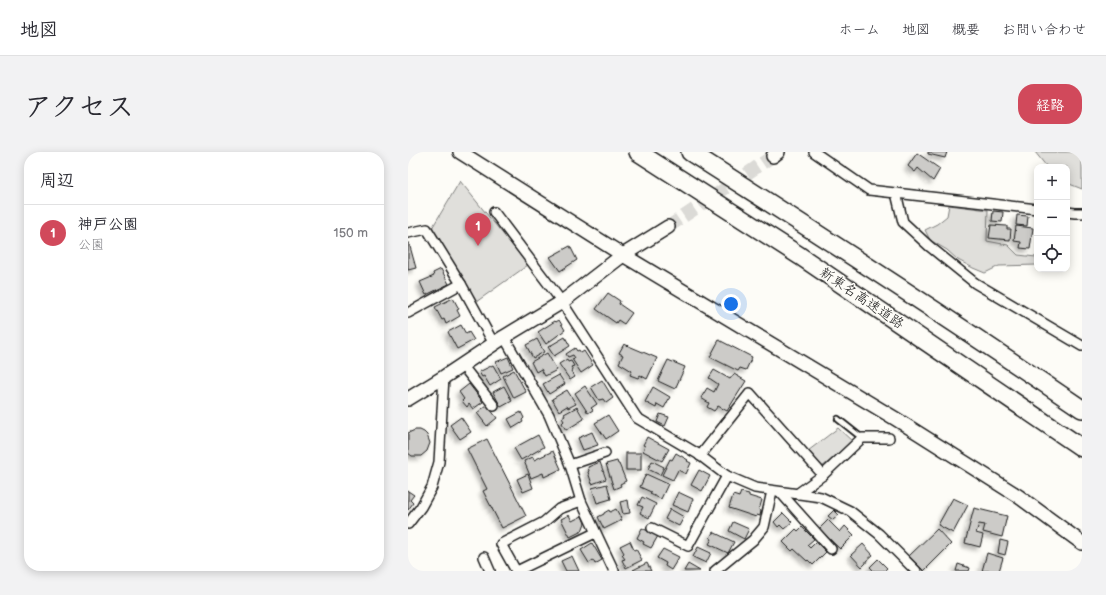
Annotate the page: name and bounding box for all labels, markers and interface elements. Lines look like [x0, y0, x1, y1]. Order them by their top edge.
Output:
text: 地図 [20, 19, 58, 42]
text: ホーム [839, 21, 880, 38]
text: 地図 [902, 21, 930, 38]
text: 概要 [952, 21, 980, 38]
text: お問い合わせ [1002, 21, 1086, 38]
button: 経路 [1018, 84, 1082, 124]
text: アクセス [24, 91, 134, 124]
map controls [1034, 164, 1070, 272]
button: + [1034, 164, 1070, 200]
text: 周辺 [40, 171, 74, 191]
button: − [1034, 200, 1070, 236]
pin: 1 [465, 213, 491, 246]
text: 神戸公園 [78, 215, 138, 234]
text: 1 [50, 225, 56, 241]
text: 150 m [334, 225, 368, 241]
button: locate [1034, 236, 1070, 272]
text: 公園 [78, 237, 104, 253]
street label: 新東名高速道路 [817, 264, 907, 332]
your location [721, 294, 741, 314]

